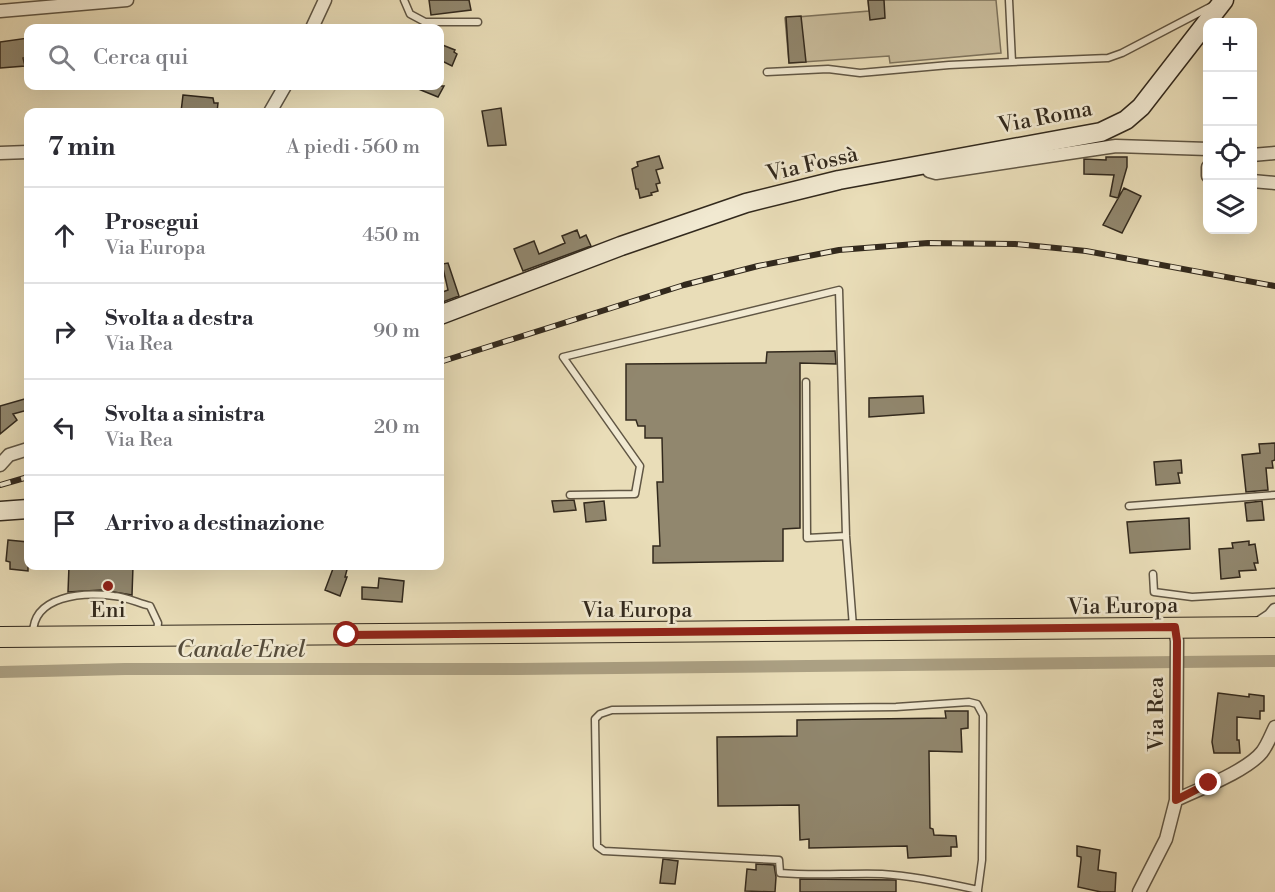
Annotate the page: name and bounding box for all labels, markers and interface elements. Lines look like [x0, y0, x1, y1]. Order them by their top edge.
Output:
map controls [1203, 18, 1257, 234]
button: + [1203, 18, 1257, 72]
search box [24, 24, 444, 90]
icon: search [45, 41, 78, 74]
text: Cerca qui [93, 44, 189, 71]
button: − [1203, 72, 1257, 126]
street label: Via Roma [995, 95, 1095, 140]
button: locate [1203, 126, 1257, 180]
text: 7 min [48, 131, 115, 163]
text: A piedi · 560 m [286, 135, 420, 160]
street label: Via Fossà [763, 141, 862, 188]
button: layers [1203, 180, 1257, 234]
text: Prosegui [105, 209, 199, 236]
icon: ahead [48, 219, 81, 252]
text: 450 m [362, 223, 420, 248]
text: Via Europa [105, 236, 206, 261]
text: Svolta a destra [105, 305, 254, 332]
icon: right [48, 315, 81, 348]
text: 90 m [373, 319, 420, 344]
text: Via Rea [105, 332, 173, 357]
text: Svolta a sinistra [105, 401, 265, 428]
icon: left [48, 411, 81, 444]
text: 20 m [374, 415, 420, 440]
text: Via Rea [105, 428, 173, 453]
icon: arrive [48, 507, 81, 540]
text: Arrivo a destinazione [105, 510, 325, 537]
marker: Eni [101, 579, 115, 593]
street label: Via Europa [1066, 592, 1179, 621]
place label: Eni [90, 597, 126, 624]
street label: Via Europa [581, 597, 693, 624]
route start [333, 621, 359, 647]
water label: Canale Enel [177, 635, 306, 665]
street label: Via Rea [1143, 676, 1170, 752]
route end [1195, 769, 1221, 795]

